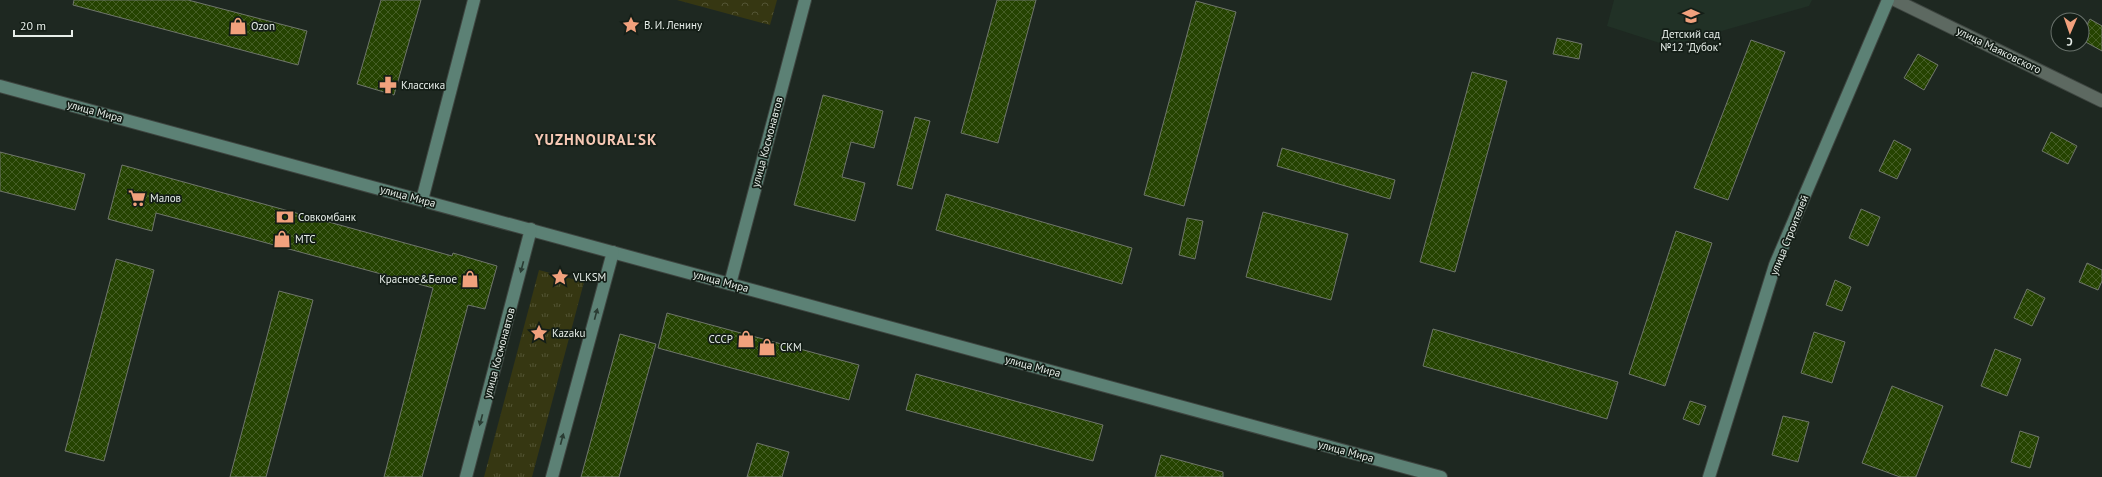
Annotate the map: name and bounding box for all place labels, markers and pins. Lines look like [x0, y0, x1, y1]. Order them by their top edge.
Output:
school or university icon: Детский сад №12 "Дубок" [1681, 6, 1701, 26]
place icon: В. И. Ленину [621, 15, 641, 35]
shop icon: Ozon [228, 16, 248, 36]
place label: В. И. Ленину [644, 18, 703, 32]
place label: Ozon [251, 19, 275, 33]
place label: Детский сад №12 "Дубок" [1660, 27, 1722, 54]
pharmacy icon: Классика [378, 75, 398, 95]
place label: Классика [401, 78, 445, 92]
supermarket icon: Малов [127, 188, 147, 208]
place label: Малов [150, 191, 181, 205]
bank icon: Совкомбанк [275, 207, 295, 227]
place label: Совкомбанк [298, 210, 357, 224]
shop icon: МТС [272, 229, 292, 249]
place label: МТС [295, 232, 316, 246]
place icon: VLKSM [550, 267, 570, 287]
shop icon: Красное&Белое [460, 269, 480, 289]
place label: VLKSM [572, 270, 606, 284]
place label: Красное&Белое [379, 272, 457, 286]
place icon: Kazaku [529, 323, 549, 343]
place label: Kazaku [552, 326, 585, 340]
shop icon: СССР [736, 329, 756, 349]
place label: СССР [709, 332, 733, 346]
shop icon: СКМ [757, 337, 777, 357]
place label: СКМ [780, 340, 802, 354]

